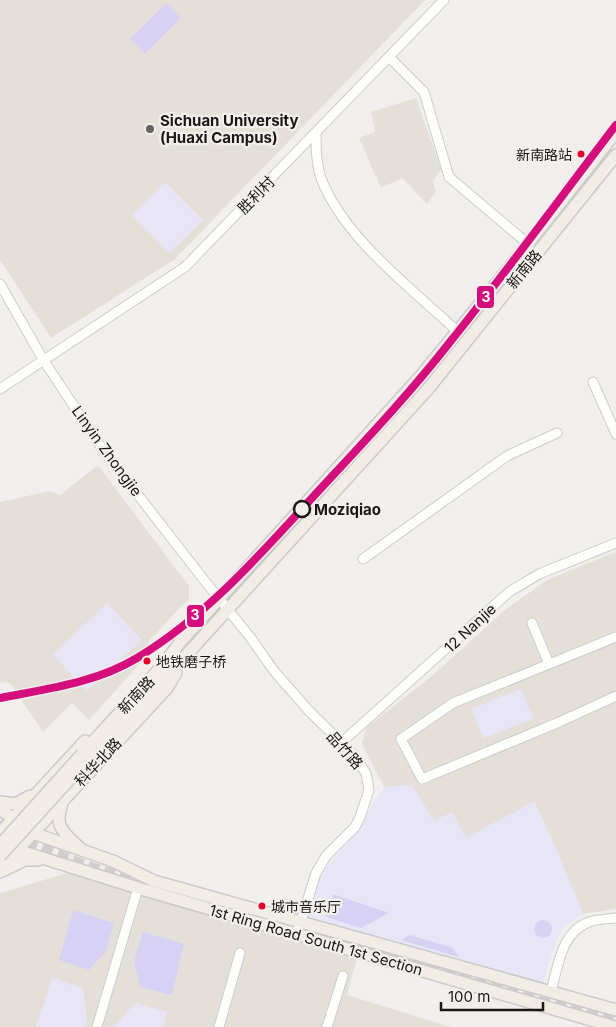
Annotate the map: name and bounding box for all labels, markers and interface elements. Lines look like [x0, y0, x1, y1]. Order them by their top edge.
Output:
place label: Sichuan University (Huaxi Campus) [160, 111, 298, 147]
marker: Sichuan University (Huaxi Campus) [144, 123, 156, 135]
place label: 新南路站 [516, 146, 572, 163]
marker: 新南路站 [576, 149, 586, 159]
street label: 胜利村 [234, 172, 278, 218]
street label: 新南路 [502, 246, 546, 292]
line badge: 3 [476, 285, 495, 309]
text: 3 [481, 288, 491, 305]
street label: Linyin Zhongjie [68, 402, 146, 500]
marker: Moziqiao [293, 500, 311, 518]
place label: Moziqiao [314, 500, 381, 519]
street label: 12 Nanjie [440, 599, 500, 657]
line badge: 3 [186, 604, 205, 628]
text: 3 [190, 606, 200, 623]
place label: 地铁磨子桥 [156, 653, 226, 670]
marker: 地铁磨子桥 [142, 656, 152, 666]
street label: 新南路 [114, 672, 158, 718]
street label: 品竹路 [323, 727, 367, 773]
street label: 科华北路 [71, 734, 125, 790]
place label: 城市音乐厅 [271, 898, 341, 915]
street label: 1st Ring Road South 1st Section [207, 900, 425, 980]
marker: 城市音乐厅 [257, 901, 267, 911]
scale bar [441, 980, 544, 1012]
text: 100 m [448, 987, 490, 1006]

